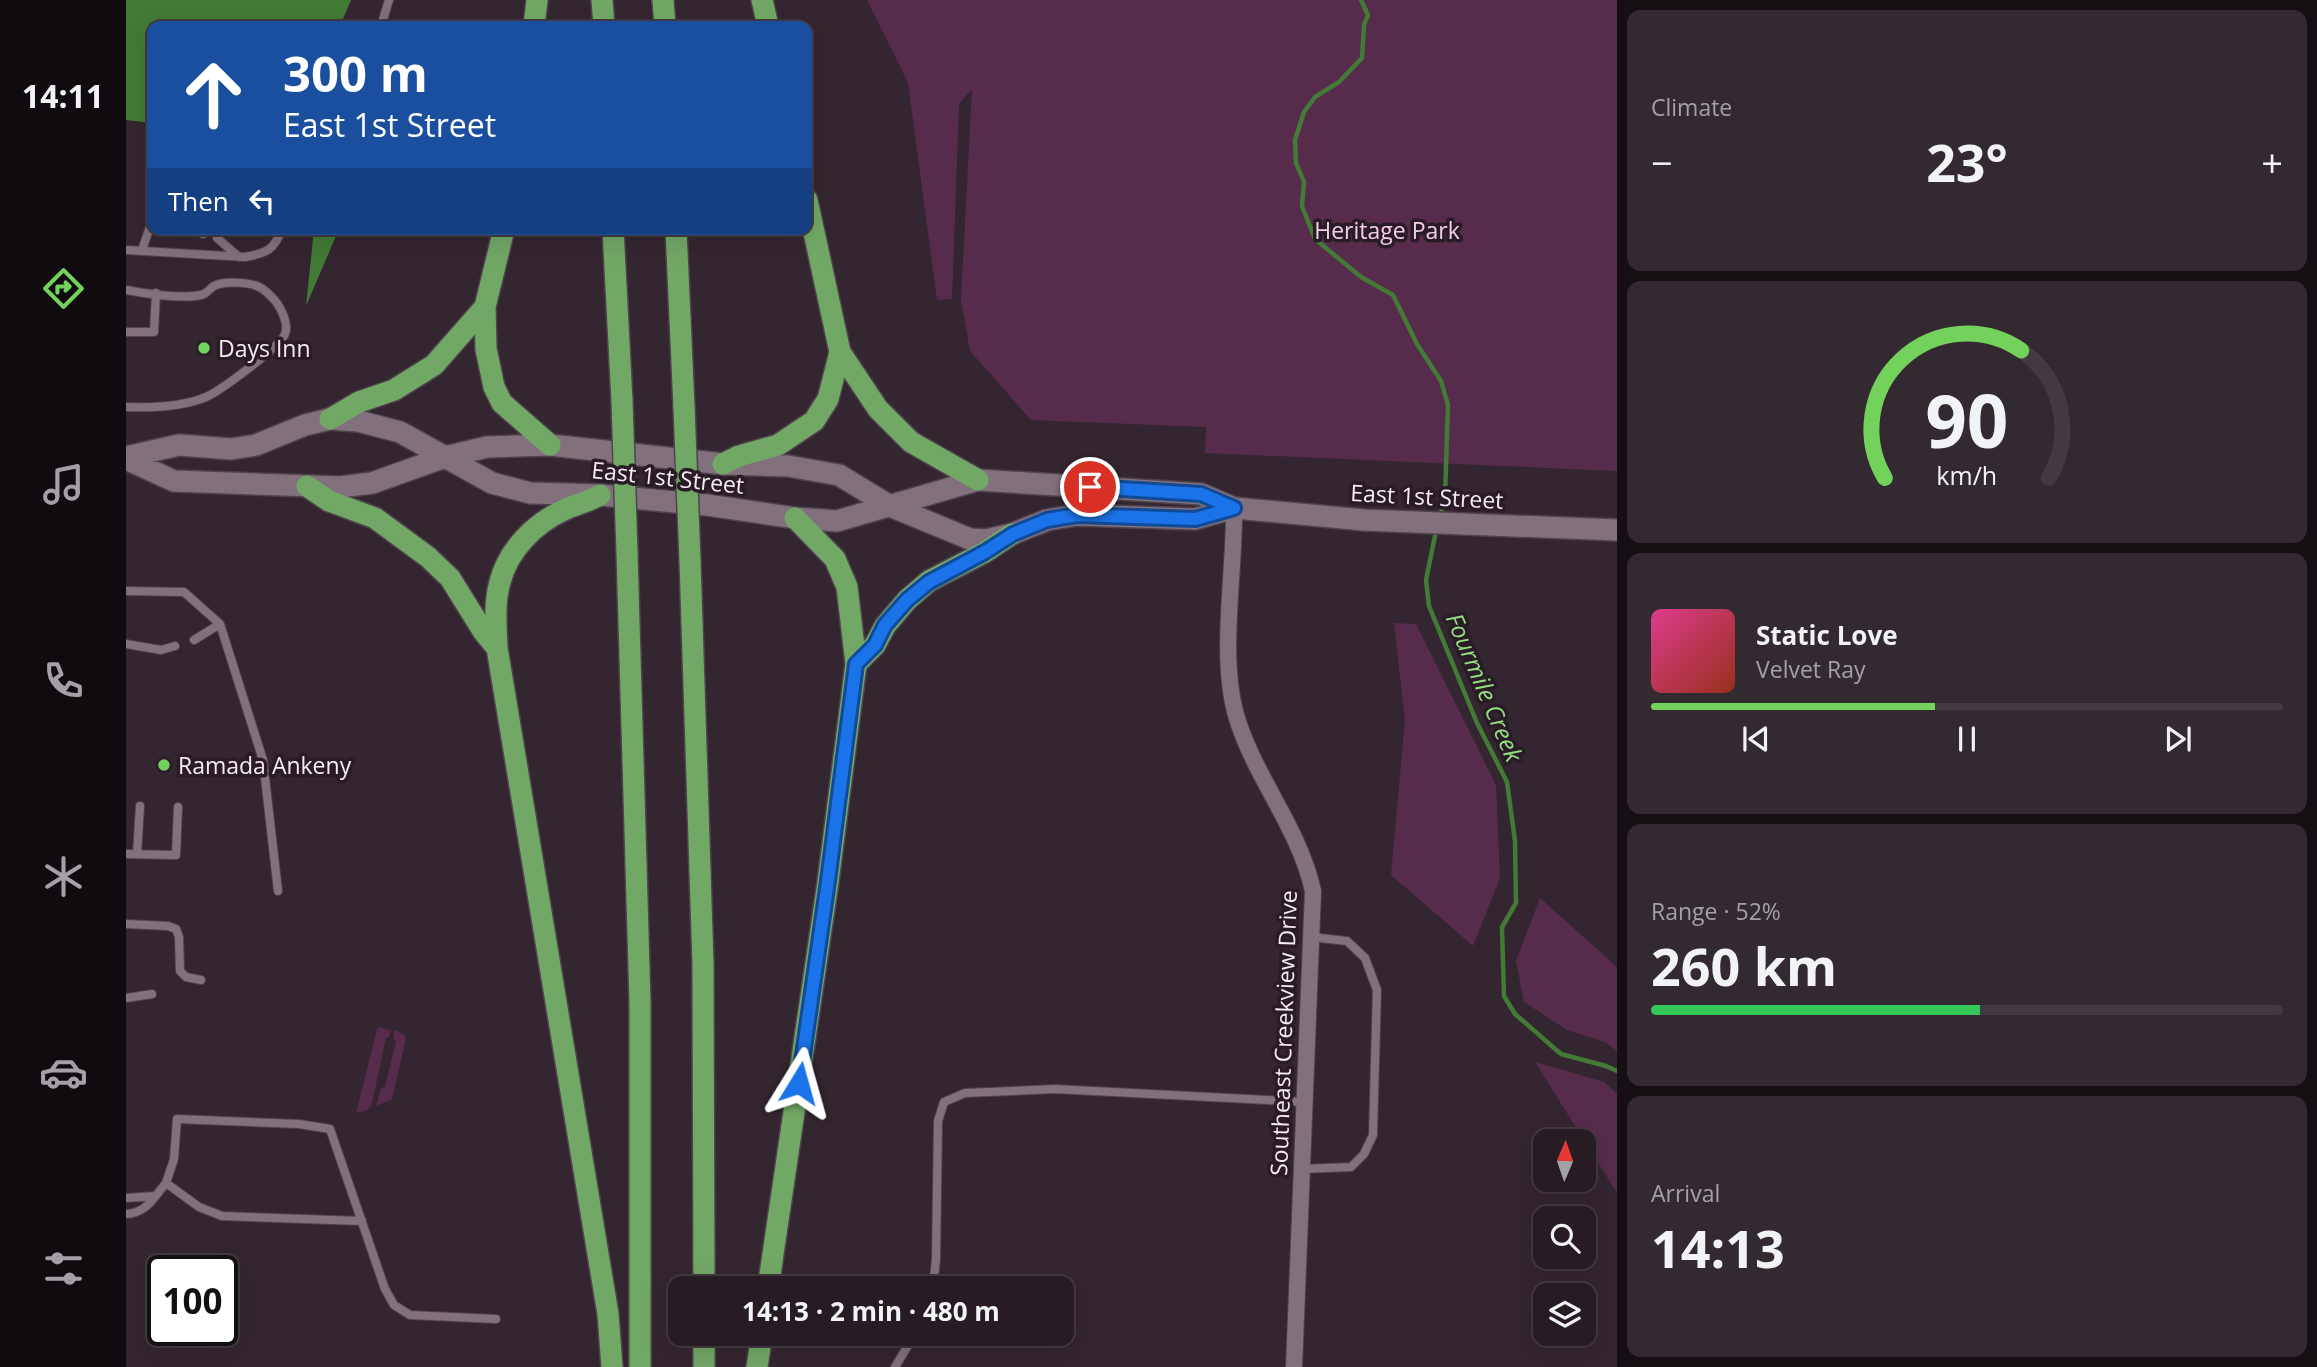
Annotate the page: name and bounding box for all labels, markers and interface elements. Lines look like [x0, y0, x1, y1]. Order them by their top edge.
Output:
text: 300 m [283, 40, 428, 106]
icon: ahead [168, 49, 259, 140]
text: 14:11 [22, 74, 104, 117]
text: Climate [1651, 91, 1732, 123]
text: East 1st Street [283, 103, 496, 146]
text: 23° [1926, 126, 2008, 197]
text: − [1651, 136, 1673, 188]
text: + [2261, 136, 2283, 188]
icon: left [243, 182, 281, 220]
text: Then [168, 183, 229, 219]
park label: Heritage Park [1314, 214, 1460, 246]
icon: directions [39, 264, 88, 313]
place label: Days Inn [218, 332, 311, 364]
marker: Days Inn [196, 340, 212, 356]
text: 90 [1925, 371, 2009, 470]
street label: East 1st Street [590, 453, 746, 501]
pin [1060, 457, 1120, 517]
text: km/h [1937, 458, 1997, 492]
icon: music [39, 460, 88, 509]
icon: arrive [1071, 468, 1109, 506]
street label: East 1st Street [1350, 476, 1504, 516]
water label: Fourmile Creek [1439, 607, 1532, 768]
text: Static Love [1756, 617, 1898, 653]
text: Velvet Ray [1756, 653, 1866, 685]
icon: phone [39, 656, 88, 705]
icon: previous [1737, 720, 1775, 758]
icon: pause [1948, 720, 1986, 758]
icon: next [2159, 720, 2197, 758]
place label: Ramada Ankeny [178, 749, 352, 781]
marker: Ramada Ankeny [156, 757, 172, 773]
icon: climate [39, 852, 88, 901]
street label: Southeast Creekview Drive [1262, 890, 1304, 1176]
text: Range · 52% [1651, 895, 1781, 927]
text: 260 km [1651, 930, 1837, 1001]
position arrow [762, 1046, 836, 1120]
icon: car [39, 1048, 88, 1097]
north arrow [1533, 1129, 1596, 1192]
map controls [1533, 1129, 1596, 1346]
text: Arrival [1651, 1177, 1720, 1209]
button: search [1533, 1206, 1596, 1269]
text: 14:13 [1651, 1212, 1785, 1283]
icon: filters [39, 1244, 88, 1293]
speed limit sign: 100 [147, 1255, 238, 1346]
button: layers [1533, 1283, 1596, 1346]
text: 14:13 · 2 min · 480 m [742, 1293, 1000, 1329]

